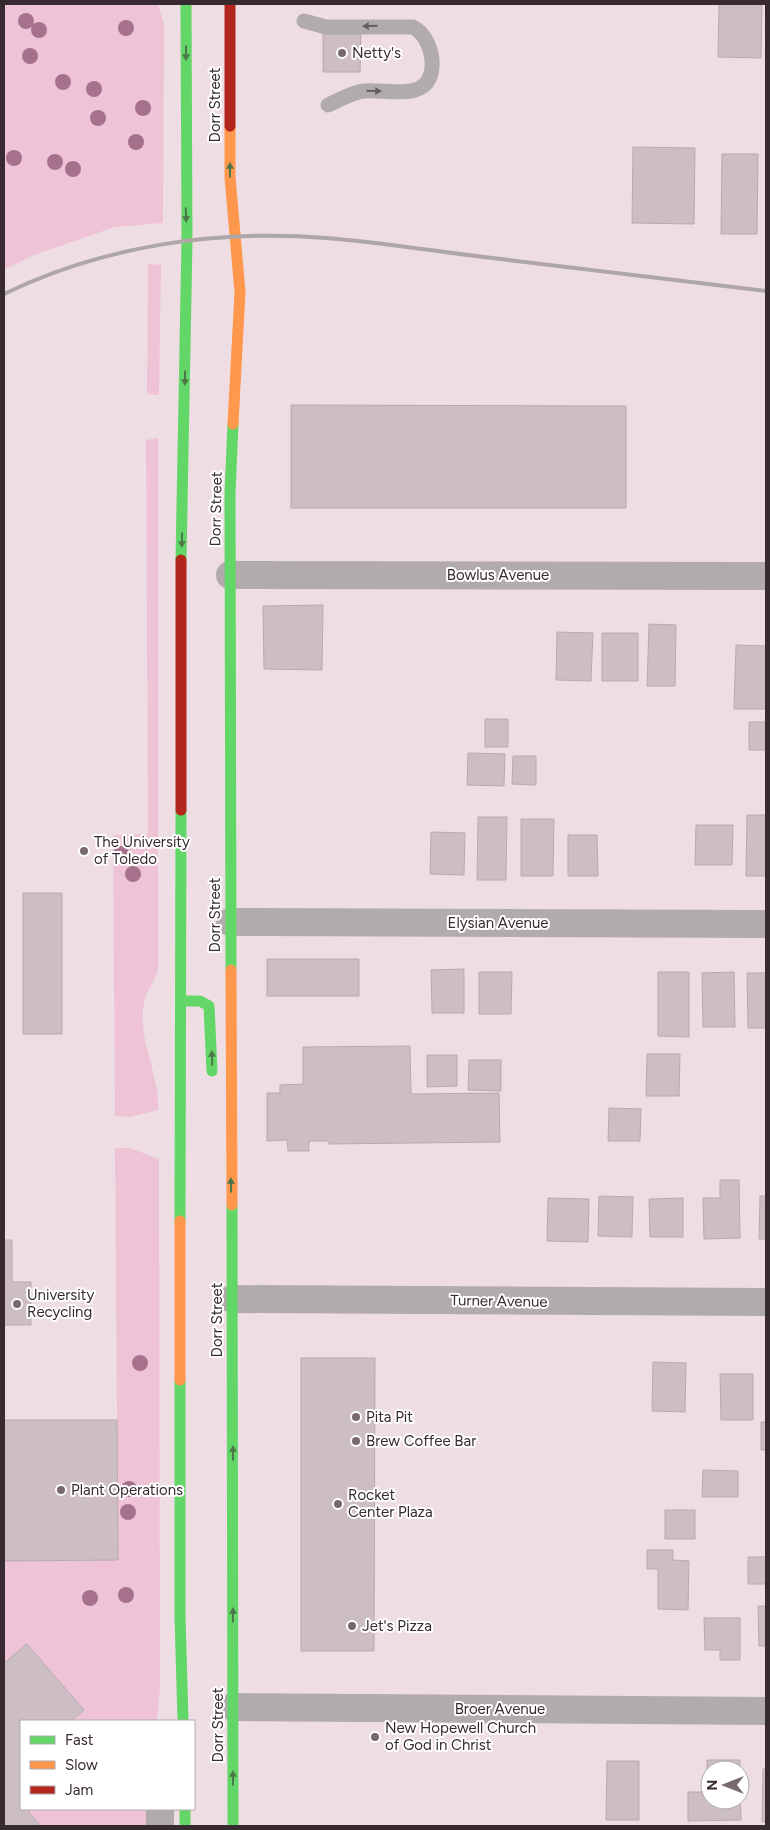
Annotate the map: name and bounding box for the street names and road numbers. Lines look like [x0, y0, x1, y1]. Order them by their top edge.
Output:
street label: Dorr Street [206, 67, 224, 142]
street label: Dorr Street [206, 471, 226, 547]
street label: Bowlus Avenue [447, 566, 549, 584]
street label: Dorr Street [206, 877, 224, 952]
street label: Elysian Avenue [448, 914, 549, 932]
street label: Dorr Street [208, 1282, 226, 1357]
street label: Turner Avenue [450, 1291, 548, 1311]
street label: Dorr Street [209, 1687, 227, 1762]
street label: Broer Avenue [455, 1700, 545, 1718]

